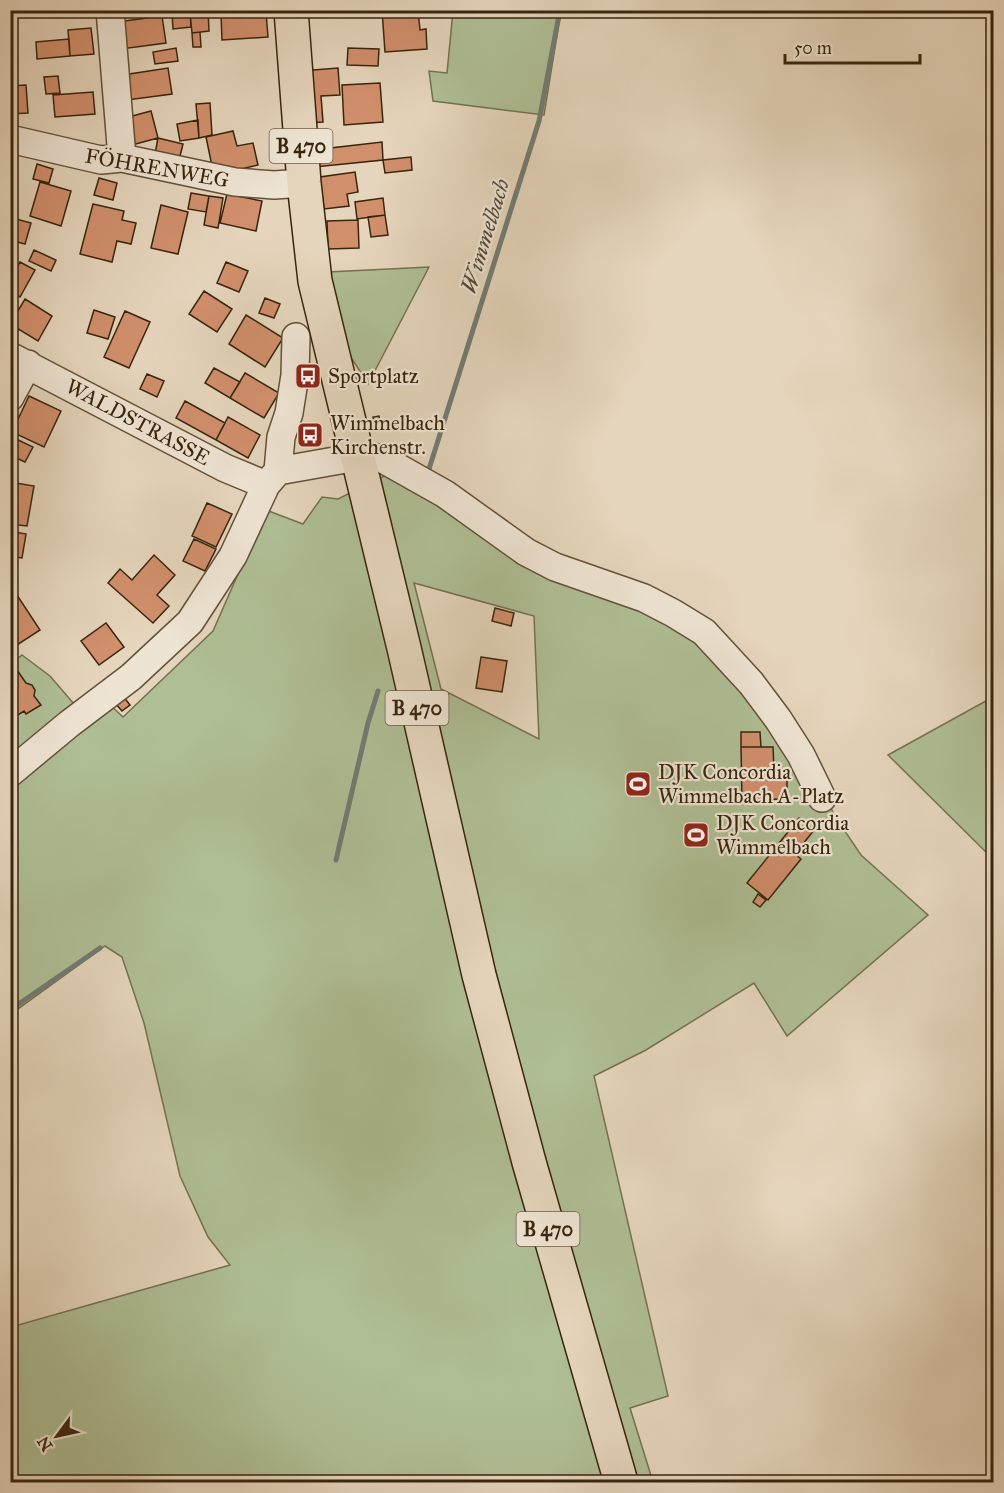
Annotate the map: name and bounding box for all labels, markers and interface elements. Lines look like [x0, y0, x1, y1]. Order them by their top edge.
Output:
scale bar [785, 27, 920, 65]
text: 50 m [794, 37, 832, 59]
road number: B 470 [270, 129, 332, 163]
street label: FÖHRENWEG [83, 143, 231, 193]
water label: Wimmelbach [455, 175, 515, 296]
bus stop icon: Sportplatz [293, 361, 323, 391]
place label: Sportplatz [328, 363, 419, 389]
street label: WALDSTRASSE [61, 373, 215, 471]
place label: Wimmelbach Kirchenstr. [330, 410, 445, 460]
bus stop icon: Wimmelbach Kirchenstr. [295, 420, 325, 450]
road number: B 470 [386, 691, 448, 725]
place label: DJK Concordia Wimmelbach A-Platz [658, 759, 844, 809]
sports icon: DJK Concordia Wimmelbach A-Platz [623, 769, 653, 799]
place label: DJK Concordia Wimmelbach [716, 810, 849, 860]
sports icon: DJK Concordia Wimmelbach [681, 820, 711, 850]
road number: B 470 [516, 1212, 580, 1246]
north arrow [27, 1406, 87, 1466]
text: N [33, 1433, 57, 1455]

